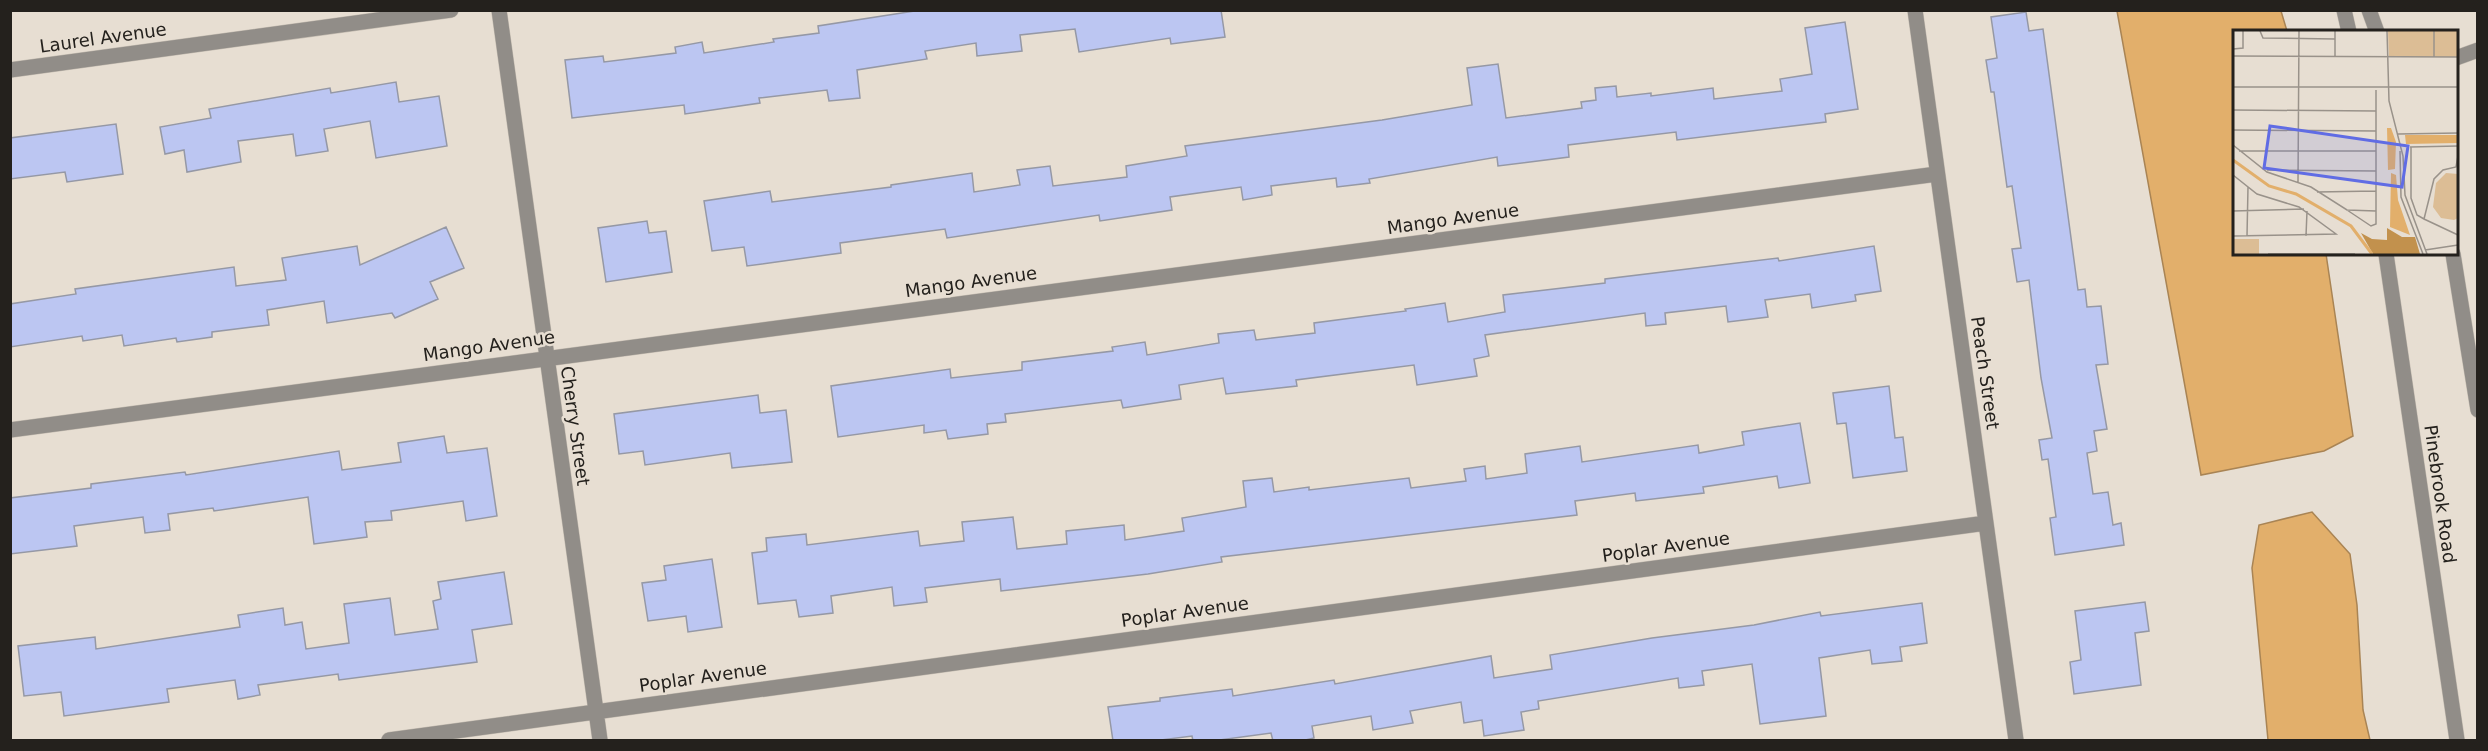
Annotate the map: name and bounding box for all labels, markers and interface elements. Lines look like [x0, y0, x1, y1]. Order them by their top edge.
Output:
street label: Laurel Avenue [38, 18, 168, 57]
inset map [2233, 30, 2458, 255]
street label: Mango Avenue [1386, 199, 1520, 238]
street label: Mango Avenue [904, 262, 1038, 301]
street label: Peach Street [1967, 315, 2004, 431]
street label: Mango Avenue [422, 326, 556, 365]
street label: Cherry Street [557, 365, 594, 487]
street label: Pinebrook Road [2420, 423, 2461, 565]
street label: Poplar Avenue [1601, 527, 1731, 566]
street label: Poplar Avenue [1120, 592, 1250, 631]
street label: Poplar Avenue [638, 657, 768, 696]

